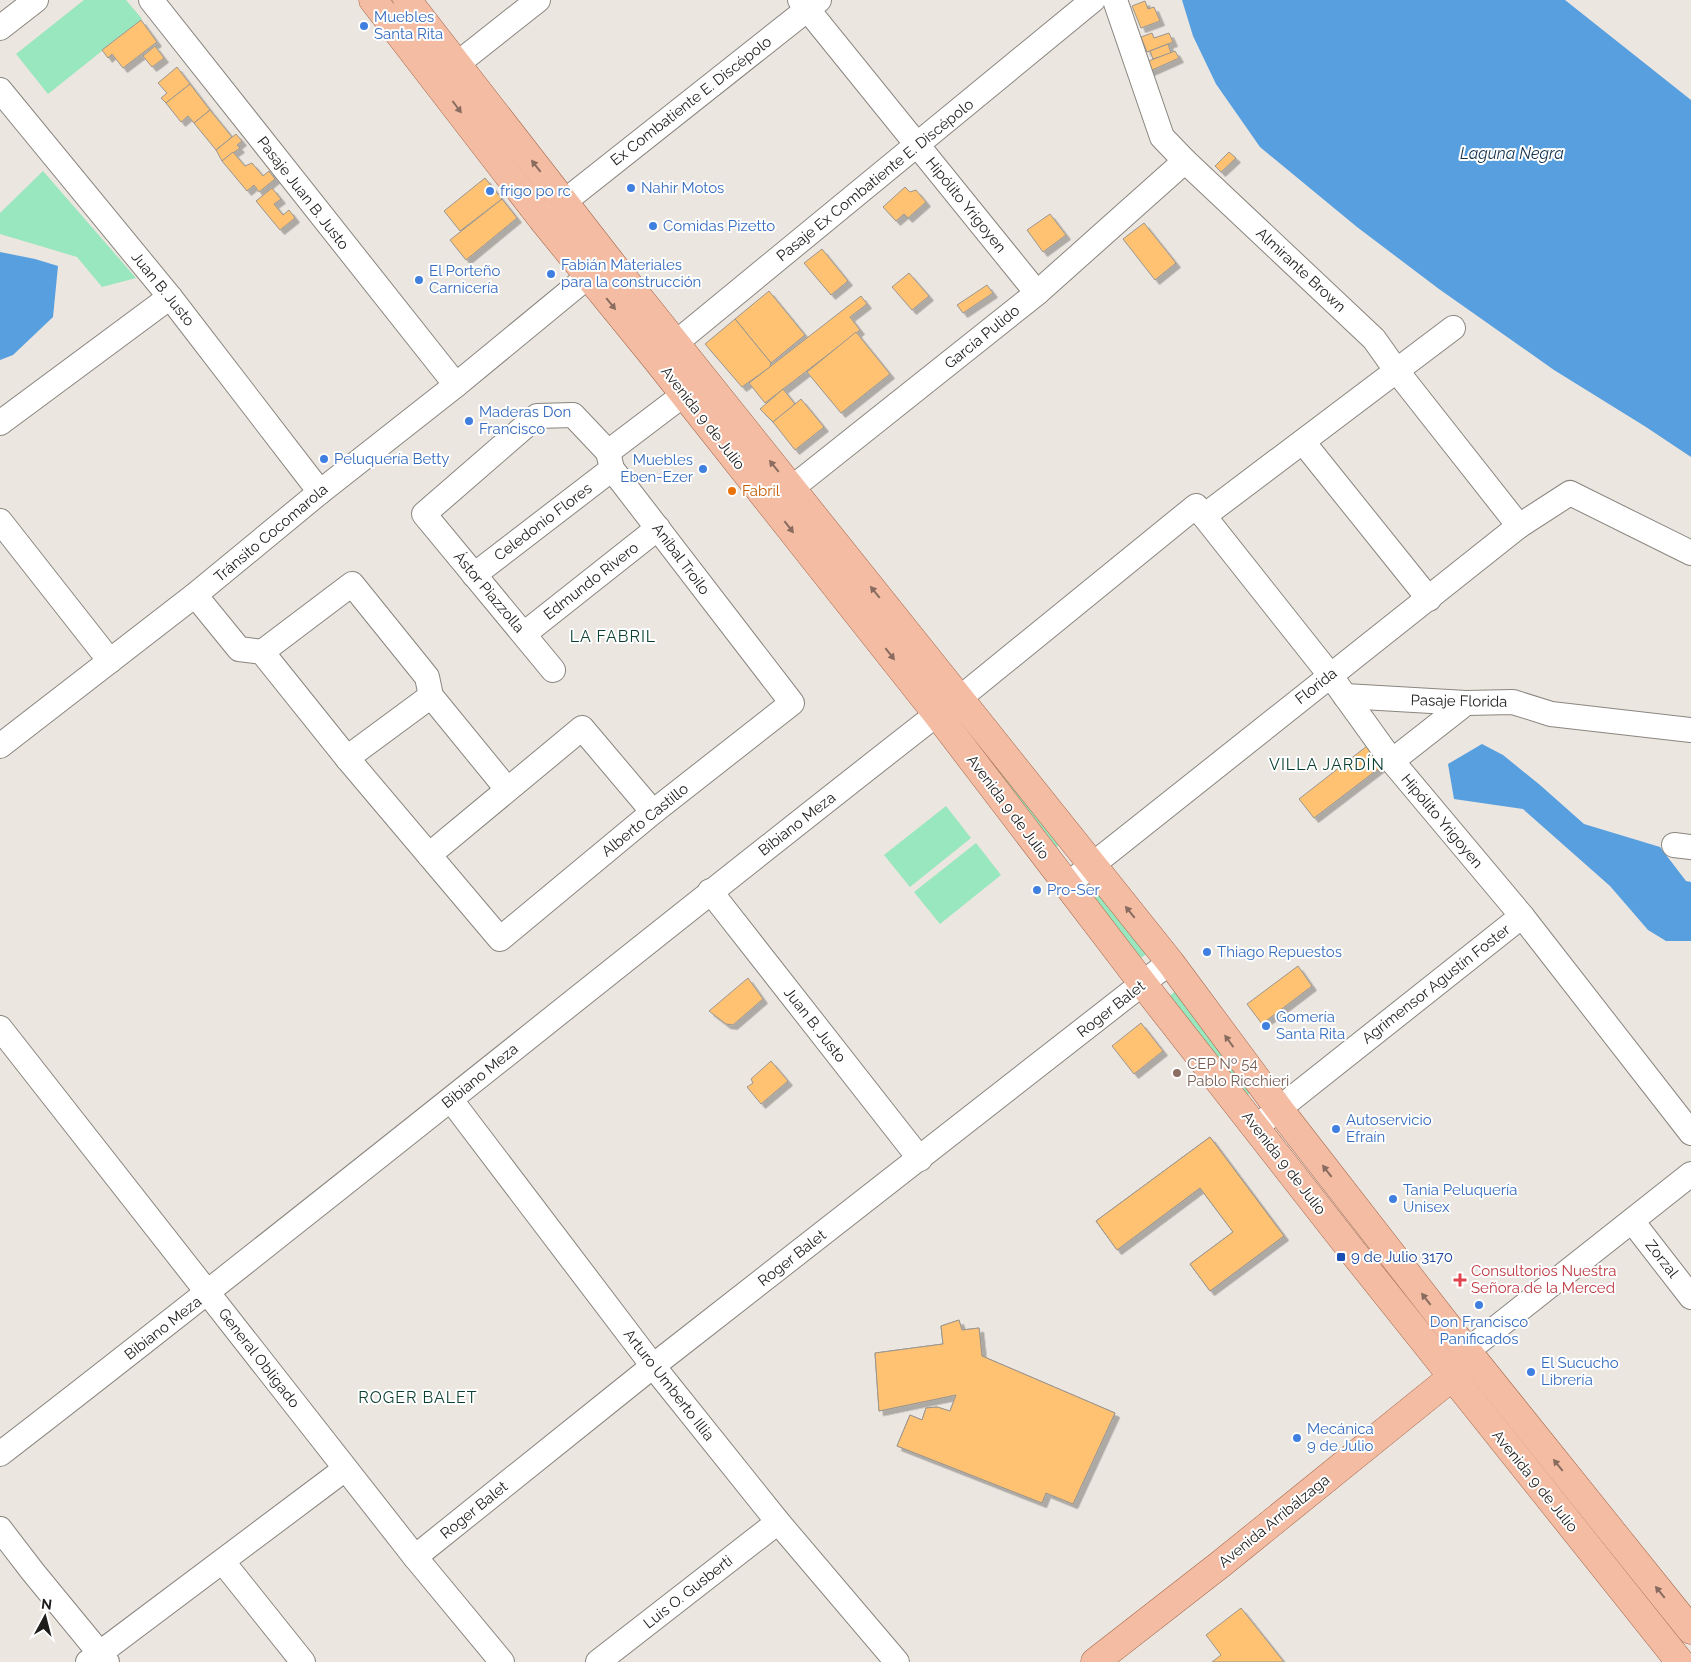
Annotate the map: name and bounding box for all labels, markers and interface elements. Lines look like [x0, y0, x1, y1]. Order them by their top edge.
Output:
place label: Muebles Santa Rita [374, 8, 443, 43]
marker: Muebles Santa Rita [358, 20, 370, 32]
street label: Ex Combatiente E. Discépolo [607, 32, 775, 169]
street label: Pasaje Ex Combatiente E. Discépolo [773, 95, 977, 265]
one-way arrow [452, 101, 462, 114]
street label: Pasaje Juan B. Justo [253, 133, 353, 253]
water label: Laguna Negra [1460, 144, 1564, 163]
street label: Hipólito Yrigoyen [922, 154, 1010, 256]
one-way arrow [531, 159, 541, 173]
place label: Nahir Motos [641, 179, 724, 197]
place label: frigo po rc [500, 182, 571, 200]
marker: Nahir Motos [625, 182, 637, 194]
marker: frigo po rc [484, 185, 496, 197]
place label: Comidas Pizetto [663, 217, 775, 235]
marker: Comidas Pizetto [647, 220, 659, 232]
street label: Almirante Brown [1253, 224, 1349, 316]
street label: Juan B. Justo [128, 248, 198, 330]
place label: Fabián Materiales para la construcción [561, 256, 701, 291]
place label: El Porteño Carnicería [429, 262, 500, 297]
marker: Fabián Materiales para la construcción [545, 268, 557, 280]
marker: El Porteño Carnicería [413, 274, 425, 286]
one-way arrow [606, 297, 617, 310]
street label: García Pulido [941, 301, 1023, 373]
street label: Avenida 9 de Julio [657, 363, 749, 473]
place label: Maderas Don Francisco [479, 403, 571, 438]
marker: Maderas Don Francisco [463, 415, 475, 427]
place label: Peluquería Betty [334, 450, 449, 468]
place label: Muebles Eben-Ezer [620, 451, 694, 486]
marker: Peluquería Betty [318, 453, 330, 465]
one-way arrow [769, 460, 780, 473]
marker: Muebles Eben-Ezer [697, 463, 709, 475]
street label: Celedonio Flores [490, 479, 596, 565]
street label: Tránsito Cocomarola [211, 480, 331, 586]
place label: Fabril [742, 482, 781, 500]
marker: Fabril [726, 485, 738, 497]
street label: Aníbal Troilo [648, 520, 714, 598]
one-way arrow [784, 520, 795, 533]
street label: Edmundo Rivero [540, 538, 642, 624]
street label: Ástor Piazzolla [450, 548, 528, 636]
one-way arrow [870, 586, 881, 599]
district label: LA FABRIL [570, 627, 656, 646]
one-way arrow [884, 647, 895, 660]
street label: Florida [1292, 664, 1340, 708]
street label: Pasaje Florida [1410, 691, 1508, 711]
street label: Avenida 9 de Julio [963, 751, 1053, 863]
district label: VILLA JARDÍN [1269, 754, 1385, 774]
street label: Hipólito Yrigoyen [1397, 770, 1487, 872]
street label: Alberto Castillo [598, 780, 692, 860]
street label: Bibiano Meza [755, 788, 839, 860]
place label: Pro-Ser [1047, 881, 1101, 899]
marker: Pro-Ser [1031, 884, 1043, 896]
one-way arrow [1125, 905, 1136, 918]
street label: Agrimensor Agustín Foster [1358, 920, 1514, 1047]
place label: Thiago Repuestos [1217, 943, 1342, 961]
marker: Thiago Repuestos [1201, 946, 1213, 958]
street label: Roger Balet [1073, 977, 1149, 1041]
street label: Juan B. Justo [780, 984, 850, 1066]
place label: Gomería Santa Rita [1276, 1008, 1345, 1043]
marker: Gomería Santa Rita [1260, 1020, 1272, 1032]
one-way arrow [1223, 1035, 1234, 1048]
street label: Bibiano Meza [438, 1040, 522, 1112]
place label: CEP Nº 54 Pablo Ricchieri [1187, 1055, 1289, 1090]
marker: CEP Nº 54 Pablo Ricchieri [1171, 1067, 1183, 1079]
street label: Avenida 9 de Julio [1238, 1108, 1330, 1218]
place label: Autoservicio Efraín [1346, 1111, 1432, 1146]
marker: Autoservicio Efraín [1330, 1123, 1342, 1135]
one-way arrow [1321, 1164, 1332, 1177]
place label: Tania Peluquería Unisex [1403, 1181, 1517, 1216]
marker: Tania Peluquería Unisex [1387, 1193, 1399, 1205]
street label: Roger Balet [754, 1226, 830, 1290]
street label: Zorzal [1642, 1237, 1683, 1282]
place label: 9 de Julio 3170 [1351, 1248, 1453, 1266]
marker: 9 de Julio 3170 [1335, 1251, 1347, 1263]
place label: Consultorios Nuestra Señora de la Merced [1471, 1262, 1617, 1297]
marker: Consultorios Nuestra Señora de la Merced [1453, 1273, 1467, 1287]
street label: Bibiano Meza [121, 1292, 205, 1364]
one-way arrow [1421, 1292, 1431, 1306]
marker: Don Francisco Panificados [1473, 1299, 1485, 1311]
street label: General Obligado [214, 1305, 304, 1411]
place label: Don Francisco Panificados [1430, 1313, 1528, 1348]
street label: Arturo Umberto Illia [620, 1326, 718, 1444]
place label: El Sucucho Librería [1541, 1354, 1619, 1389]
marker: El Sucucho Librería [1525, 1366, 1537, 1378]
district label: ROGER BALET [358, 1388, 478, 1407]
place label: Mecánica 9 de Julio [1307, 1420, 1374, 1455]
street label: Avenida 9 de Julio [1488, 1426, 1582, 1536]
marker: Mecánica 9 de Julio [1291, 1432, 1303, 1444]
one-way arrow [1553, 1459, 1564, 1472]
street label: Avenida Arribálzaga [1215, 1471, 1333, 1571]
street label: Roger Balet [437, 1477, 511, 1543]
street label: Luis O. Gusberti [640, 1552, 736, 1632]
one-way arrow [1655, 1586, 1666, 1599]
north arrow [20, 1592, 70, 1642]
text: N [40, 1596, 53, 1613]

